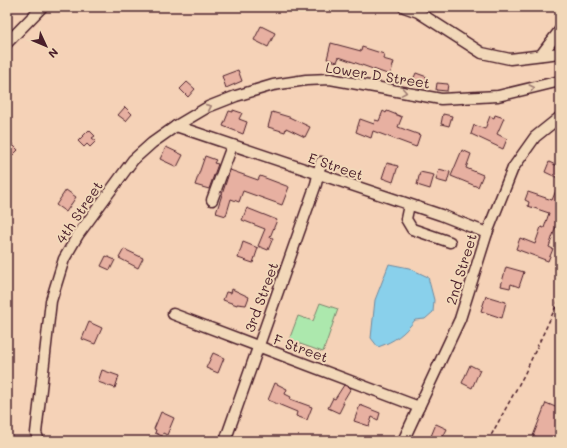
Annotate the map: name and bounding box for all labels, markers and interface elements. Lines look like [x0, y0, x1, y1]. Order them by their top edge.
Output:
north arrow [26, 26, 66, 66]
text: N [45, 45, 62, 62]
street label: Lower D Street [324, 57, 432, 93]
one-way arrow [529, 84, 535, 92]
one-way arrow [401, 88, 407, 96]
one-way arrow [205, 104, 213, 112]
street label: E Street [306, 148, 366, 184]
street label: 4th Street [51, 177, 107, 247]
street label: 2nd Street [441, 231, 481, 307]
street label: 3rd Street [240, 259, 282, 335]
street label: F Street [271, 329, 331, 367]

